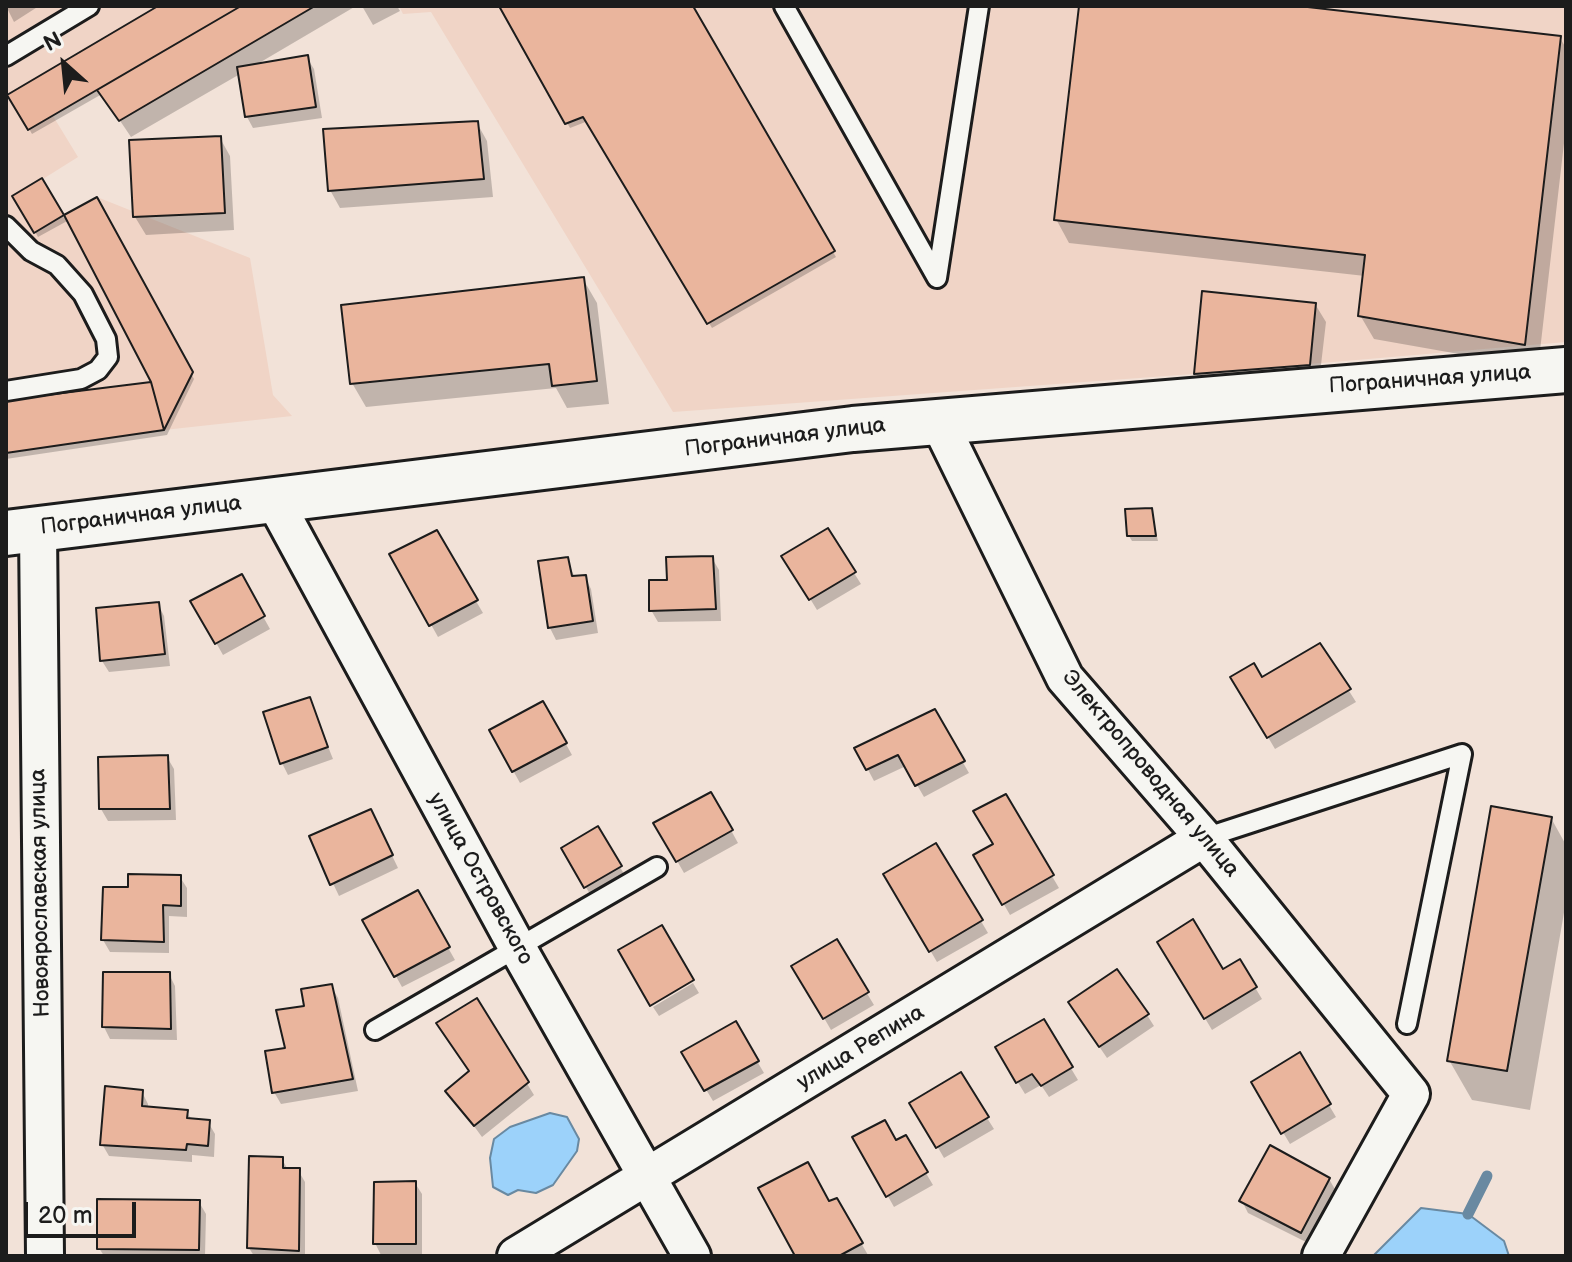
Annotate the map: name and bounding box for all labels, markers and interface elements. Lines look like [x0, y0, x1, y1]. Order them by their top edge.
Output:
north arrow [24, 24, 104, 104]
text: N [39, 26, 66, 58]
street label: Пограничная улица [1328, 360, 1532, 400]
street label: Пограничная улица [683, 413, 887, 463]
street label: Пограничная улица [39, 491, 243, 541]
street label: Электропроводная улица [1056, 665, 1244, 883]
street label: Новоярославская улица [26, 768, 56, 1018]
street label: улица Островского [422, 789, 538, 969]
street label: улица Репина [793, 1000, 929, 1096]
scale bar [28, 1186, 140, 1236]
text: 20 m [38, 1201, 93, 1230]

